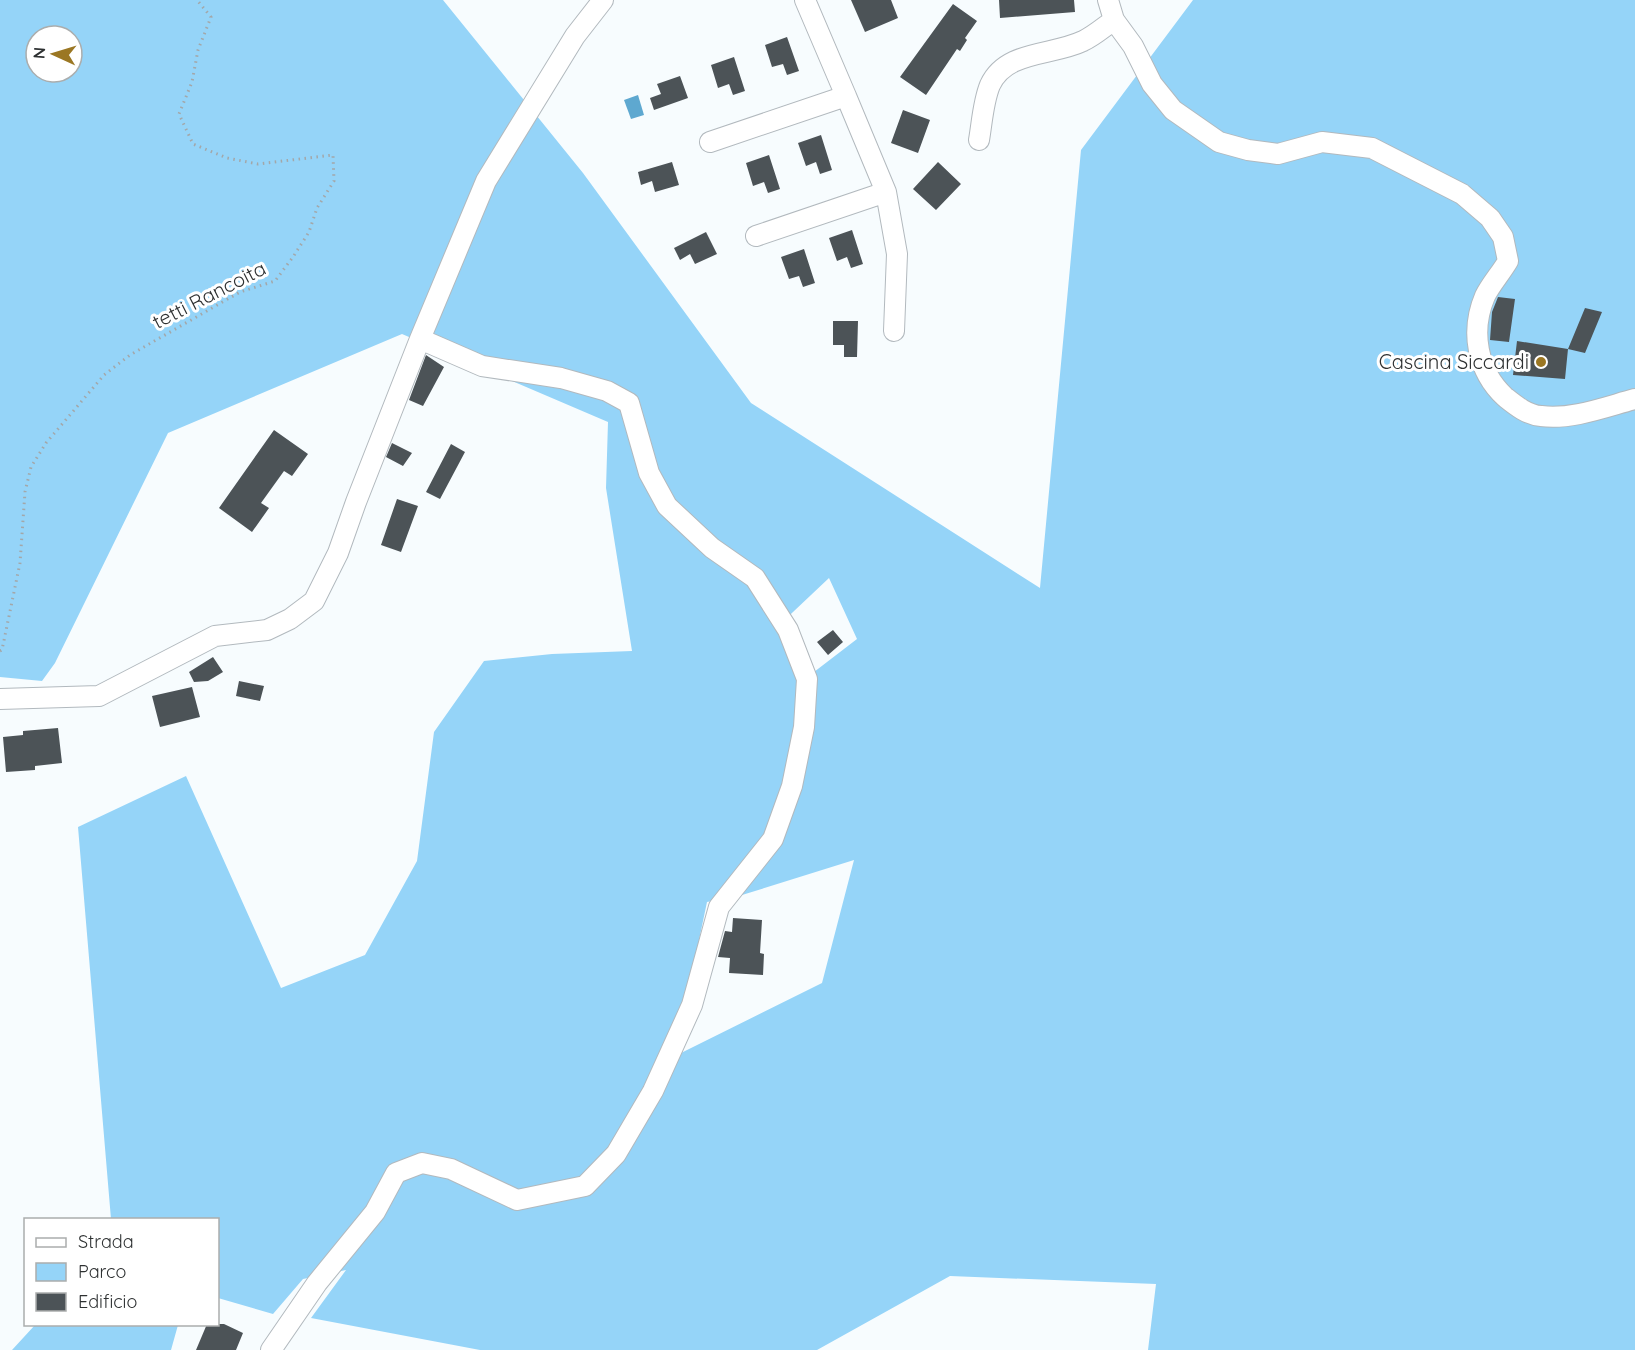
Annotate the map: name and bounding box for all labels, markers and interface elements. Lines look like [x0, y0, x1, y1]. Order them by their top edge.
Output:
north arrow [24, 24, 84, 84]
text: N [29, 46, 49, 60]
street label: tetti Rancoita [148, 255, 270, 334]
place label: Cascina Siccardi [1379, 349, 1529, 374]
marker: Cascina Siccardi [1534, 355, 1548, 369]
legend [24, 1218, 219, 1326]
text: Strada [78, 1230, 134, 1253]
text: Parco [78, 1260, 126, 1283]
text: Edificio [78, 1290, 137, 1313]

